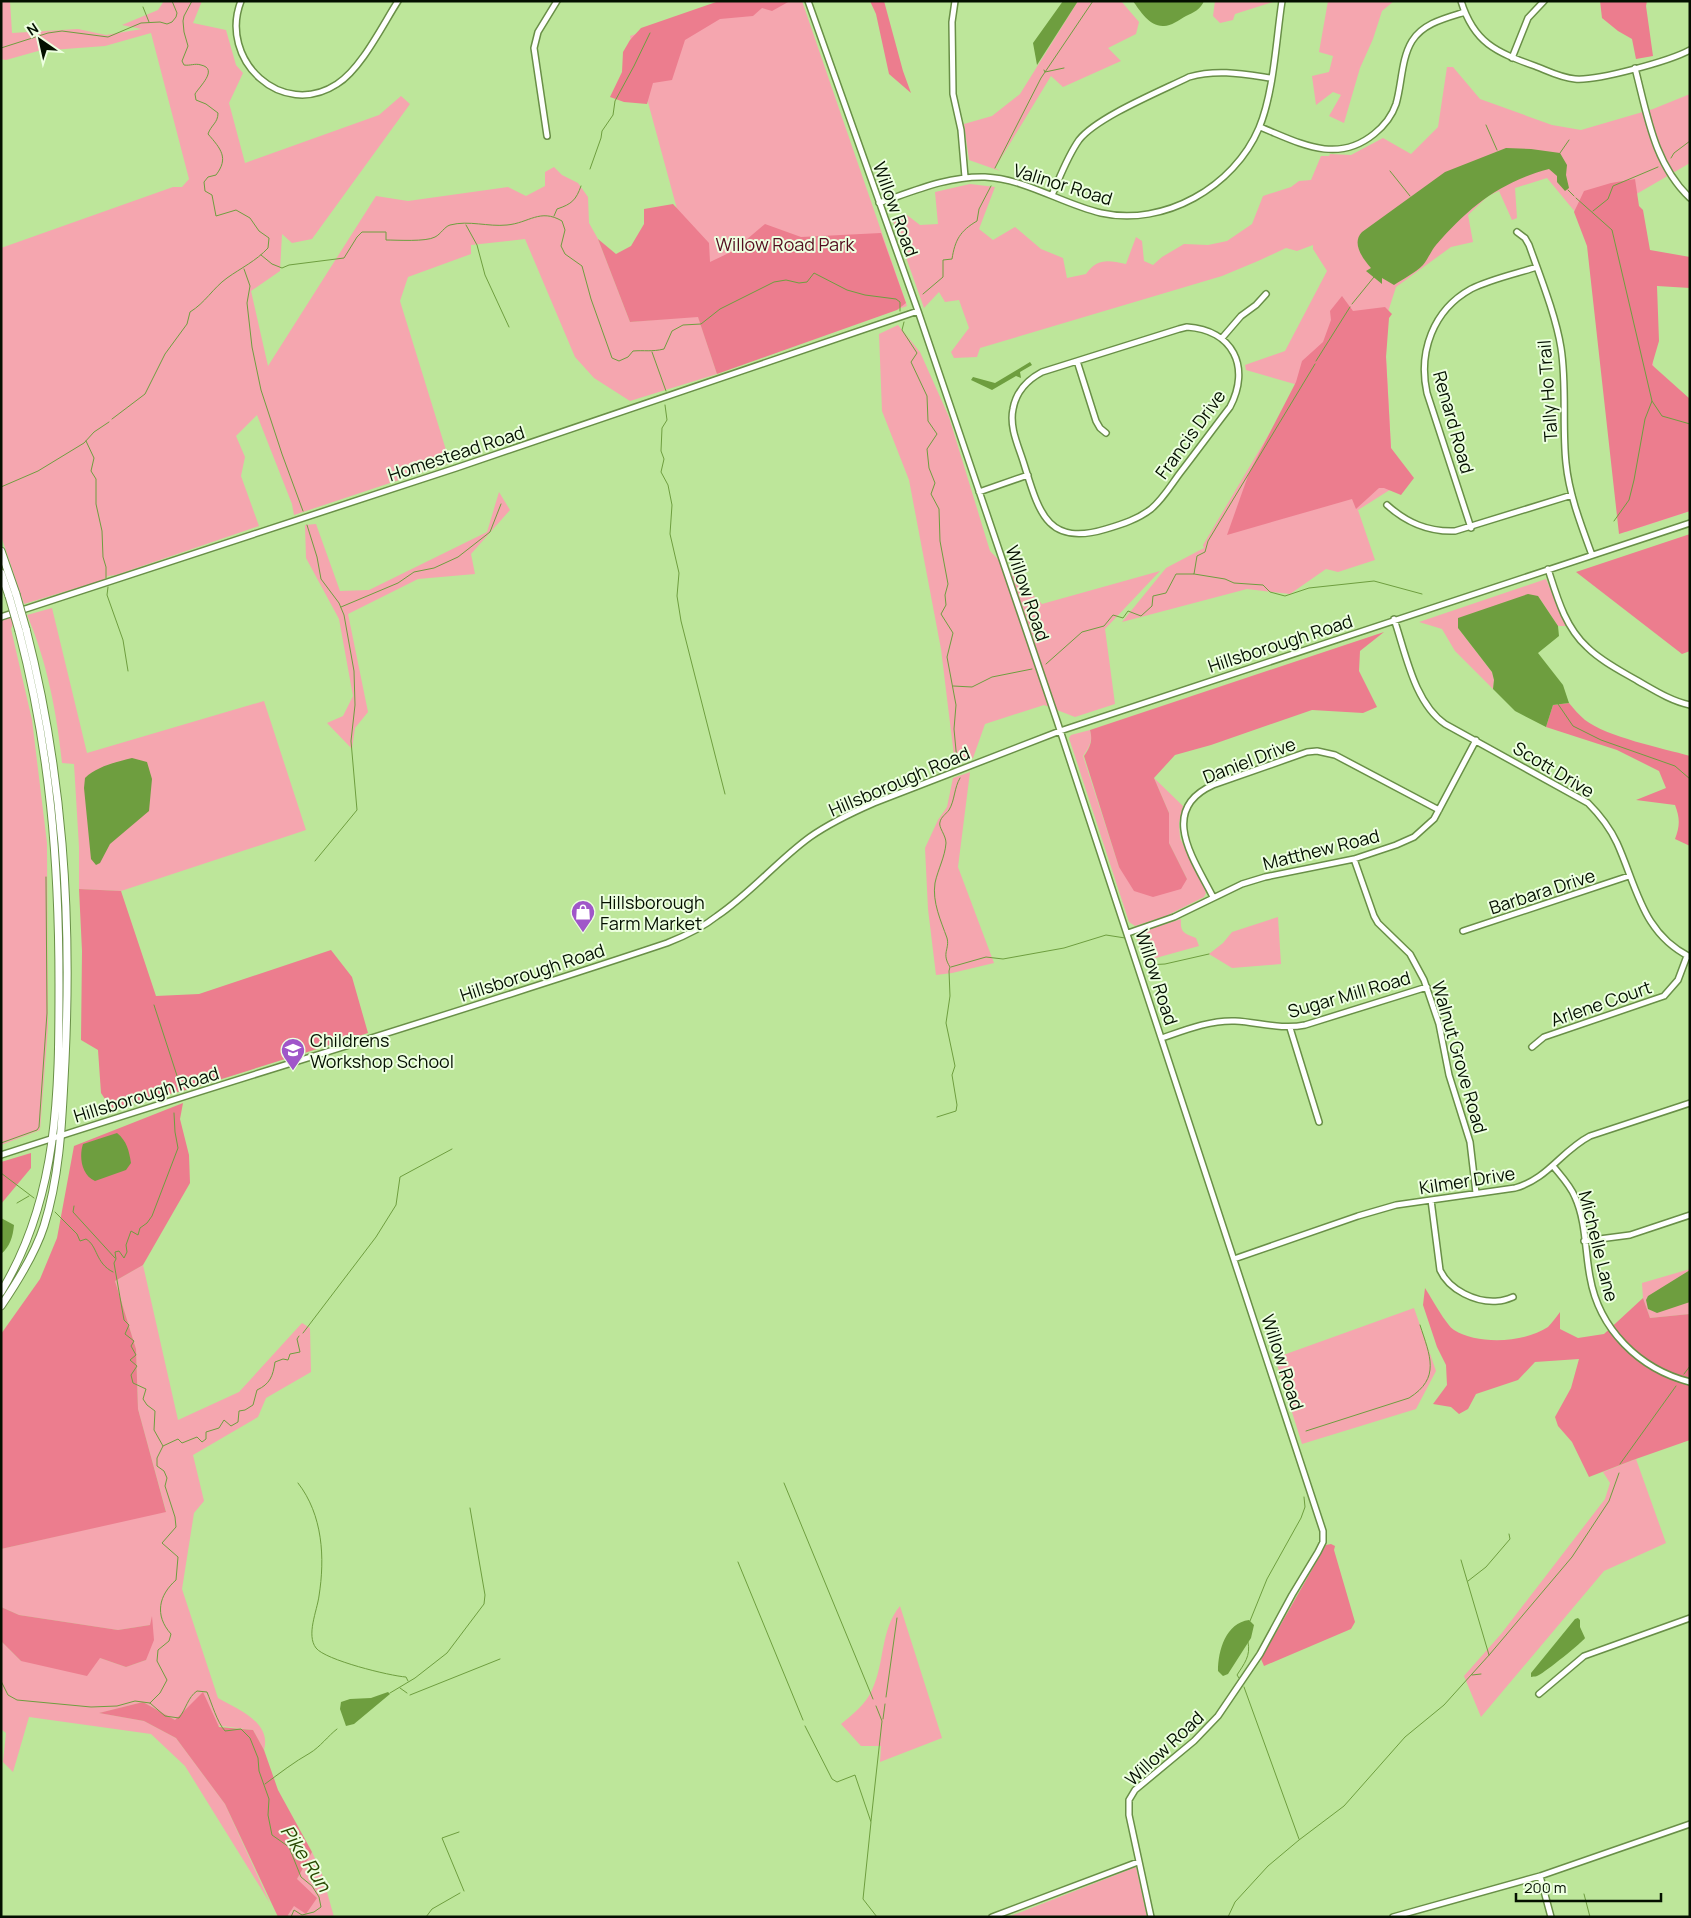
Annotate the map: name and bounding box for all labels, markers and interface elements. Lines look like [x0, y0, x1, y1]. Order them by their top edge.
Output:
north arrow [15, 15, 65, 65]
text: N [23, 18, 42, 39]
street label: Willow Road [868, 158, 924, 260]
street label: Valinor Road [1010, 158, 1116, 210]
park label: Willow Road Park [716, 232, 856, 256]
street label: Tally Ho Trail [1531, 339, 1563, 443]
street label: Renard Road [1428, 368, 1480, 476]
street label: Francis Drive [1149, 385, 1231, 483]
street label: Homestead Road [385, 420, 527, 486]
street label: Willow Road [1000, 542, 1056, 644]
street label: Hillsborough Road [1205, 608, 1355, 678]
street label: Daniel Drive [1199, 731, 1299, 789]
street label: Scott Drive [1509, 735, 1599, 803]
street label: Hillsborough Road [825, 740, 973, 822]
street label: Matthew Road [1260, 823, 1382, 875]
street label: Barbara Drive [1486, 863, 1598, 919]
place label: Hillsborough Farm Market [600, 890, 705, 935]
shop icon: Hillsborough Farm Market [570, 899, 596, 933]
street label: Willow Road [1130, 926, 1184, 1028]
street label: Hillsborough Road [457, 937, 607, 1007]
street label: Sugar Mill Road [1285, 965, 1413, 1023]
street label: Arlene Court [1547, 975, 1655, 1031]
street label: Walnut Grove Road [1427, 978, 1493, 1136]
place label: Childrens Workshop School [310, 1028, 454, 1073]
school or university icon: Childrens Workshop School [280, 1037, 306, 1071]
street label: Hillsborough Road [70, 1060, 222, 1128]
street label: Kilmer Drive [1417, 1161, 1517, 1199]
street label: Michelle Lane [1574, 1188, 1624, 1304]
street label: Willow Road [1256, 1311, 1310, 1413]
street label: Willow Road [1119, 1705, 1209, 1791]
water label: Pike Run [275, 1820, 338, 1897]
scale bar [1516, 1870, 1661, 1902]
text: 200 m [1524, 1877, 1567, 1898]

